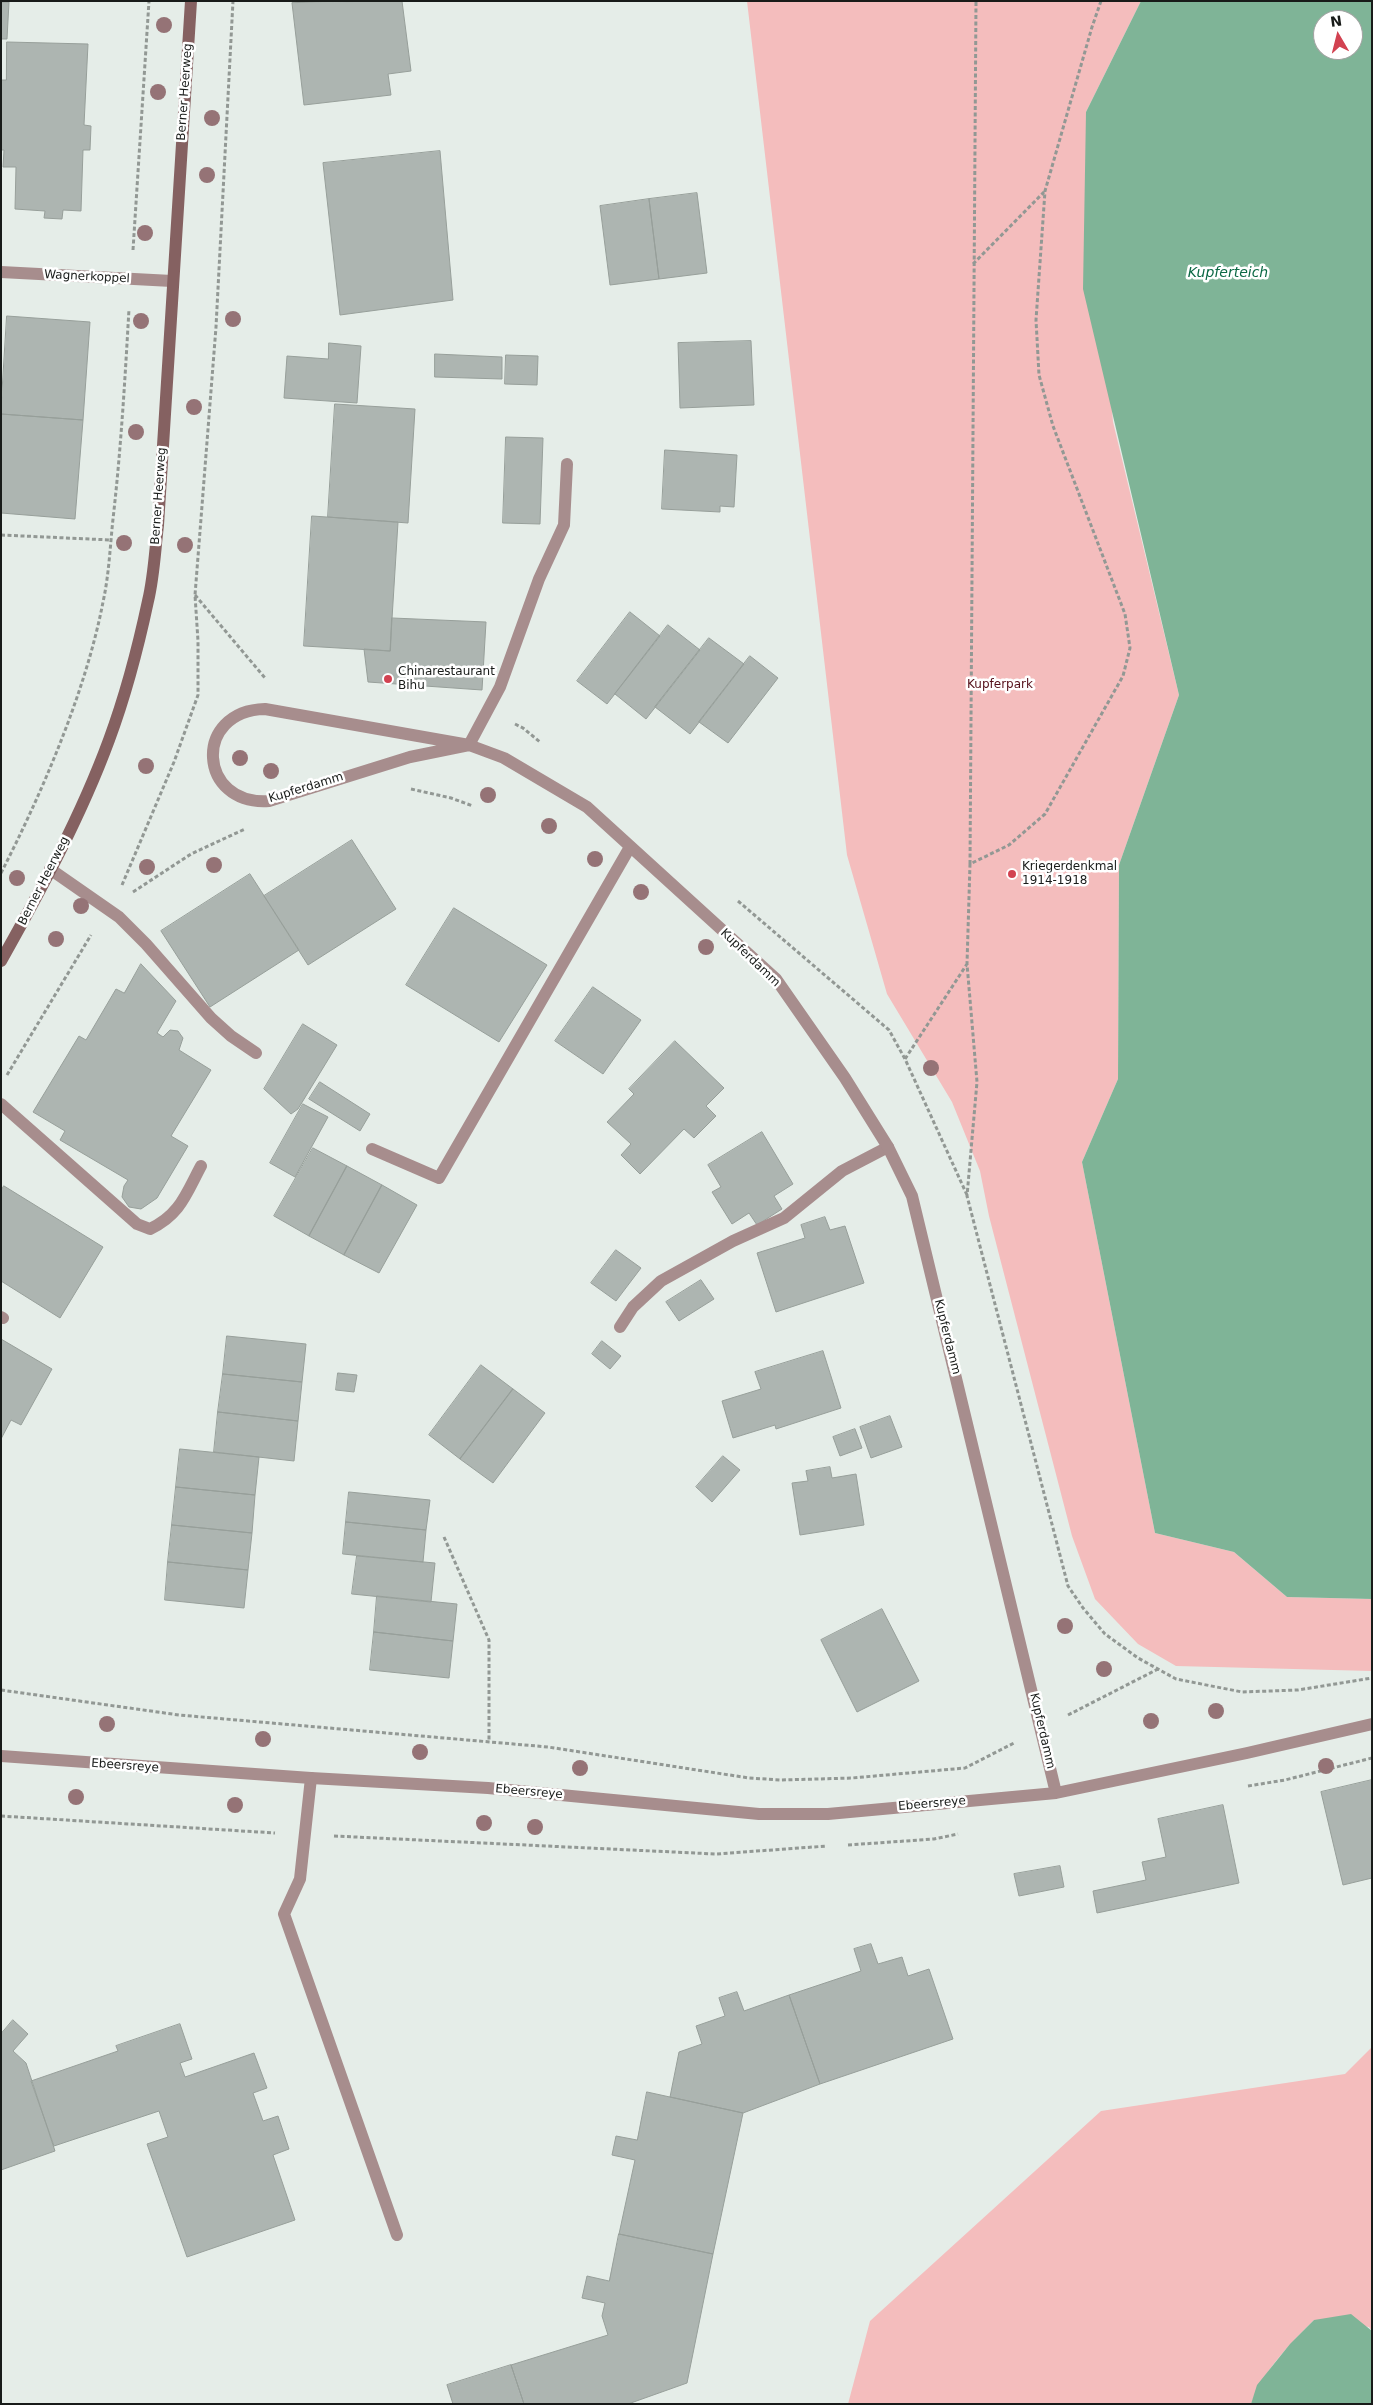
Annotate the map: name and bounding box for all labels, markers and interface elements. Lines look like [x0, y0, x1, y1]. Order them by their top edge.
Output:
north arrow [1313, 10, 1363, 60]
text: N [1329, 12, 1343, 30]
street label: Berner Heerweg [174, 43, 196, 141]
water label: Kupferteich [1188, 265, 1268, 281]
street label: Wagnerkoppel [44, 268, 130, 286]
street label: Berner Heerweg [148, 447, 170, 545]
place label: Chinarestaurant Bihu [398, 665, 495, 693]
marker: Chinarestaurant Bihu [382, 673, 394, 685]
park label: Kupferpark [967, 678, 1033, 692]
street label: Kupferdamm [267, 770, 345, 806]
street label: Berner Heerweg [15, 834, 73, 928]
place label: Kriegerdenkmal 1914-1918 [1022, 860, 1117, 888]
marker: Kriegerdenkmal 1914-1918 [1006, 868, 1018, 880]
street label: Kupferdamm [717, 926, 783, 990]
street label: Kupferdamm [931, 1298, 963, 1376]
street label: Kupferdamm [1026, 1692, 1058, 1770]
street label: Ebeersreye [91, 1756, 159, 1776]
street label: Ebeersreye [495, 1782, 563, 1802]
street label: Ebeersreye [898, 1794, 966, 1814]

